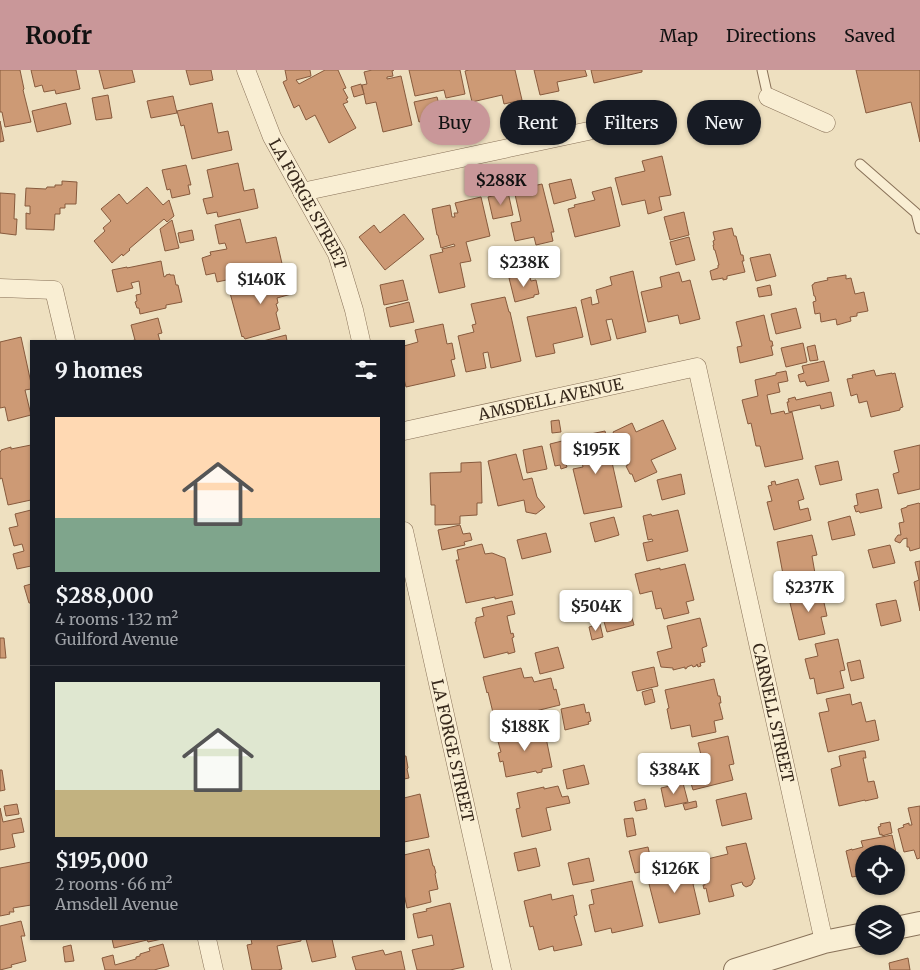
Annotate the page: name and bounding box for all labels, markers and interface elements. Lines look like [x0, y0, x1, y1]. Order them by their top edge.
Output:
text: Roofr [25, 20, 92, 51]
text: Map [660, 24, 698, 47]
text: Directions [726, 24, 816, 47]
text: Saved [844, 24, 895, 47]
chip: Buy [420, 100, 490, 145]
chip: Rent [500, 100, 576, 145]
chip: Filters [586, 100, 677, 145]
chip: New [687, 100, 761, 145]
street label: LA FORGE STREET [265, 135, 351, 271]
pin: $288K [466, 164, 536, 206]
text: $288K [476, 170, 526, 190]
pin: $238K [489, 246, 559, 288]
text: $238K [499, 252, 549, 272]
pin: $140K [226, 262, 296, 305]
text: $140K [237, 269, 285, 289]
icon: filters [352, 356, 380, 384]
text: 9 homes [55, 357, 143, 384]
street label: AMSDELL AVENUE [475, 373, 626, 425]
pin: $195K [561, 432, 631, 475]
text: $195K [572, 439, 620, 459]
icon: home [173, 449, 263, 539]
pin: $237K [774, 570, 844, 613]
text: $237K [784, 577, 834, 597]
text: $288,000 [55, 582, 154, 609]
pin: $504K [561, 590, 631, 632]
text: $504K [570, 596, 622, 616]
text: 4 rooms · 132 m² [55, 609, 178, 629]
text: Guilford Avenue [55, 629, 178, 649]
street label: CARNELL STREET [748, 641, 798, 784]
street label: LA FORGE STREET [427, 677, 479, 824]
pin: $188K [490, 710, 560, 752]
icon: home [173, 715, 263, 805]
text: $188K [501, 716, 549, 736]
pin: $384K [639, 752, 709, 795]
text: $384K [649, 759, 699, 779]
map controls [855, 845, 905, 955]
button: locate [855, 845, 905, 895]
text: $195,000 [55, 847, 148, 874]
pin: $126K [640, 852, 710, 894]
text: $126K [651, 858, 699, 878]
text: 2 rooms · 66 m² [55, 874, 172, 894]
text: Amsdell Avenue [55, 894, 178, 914]
button: layers [855, 905, 905, 955]

